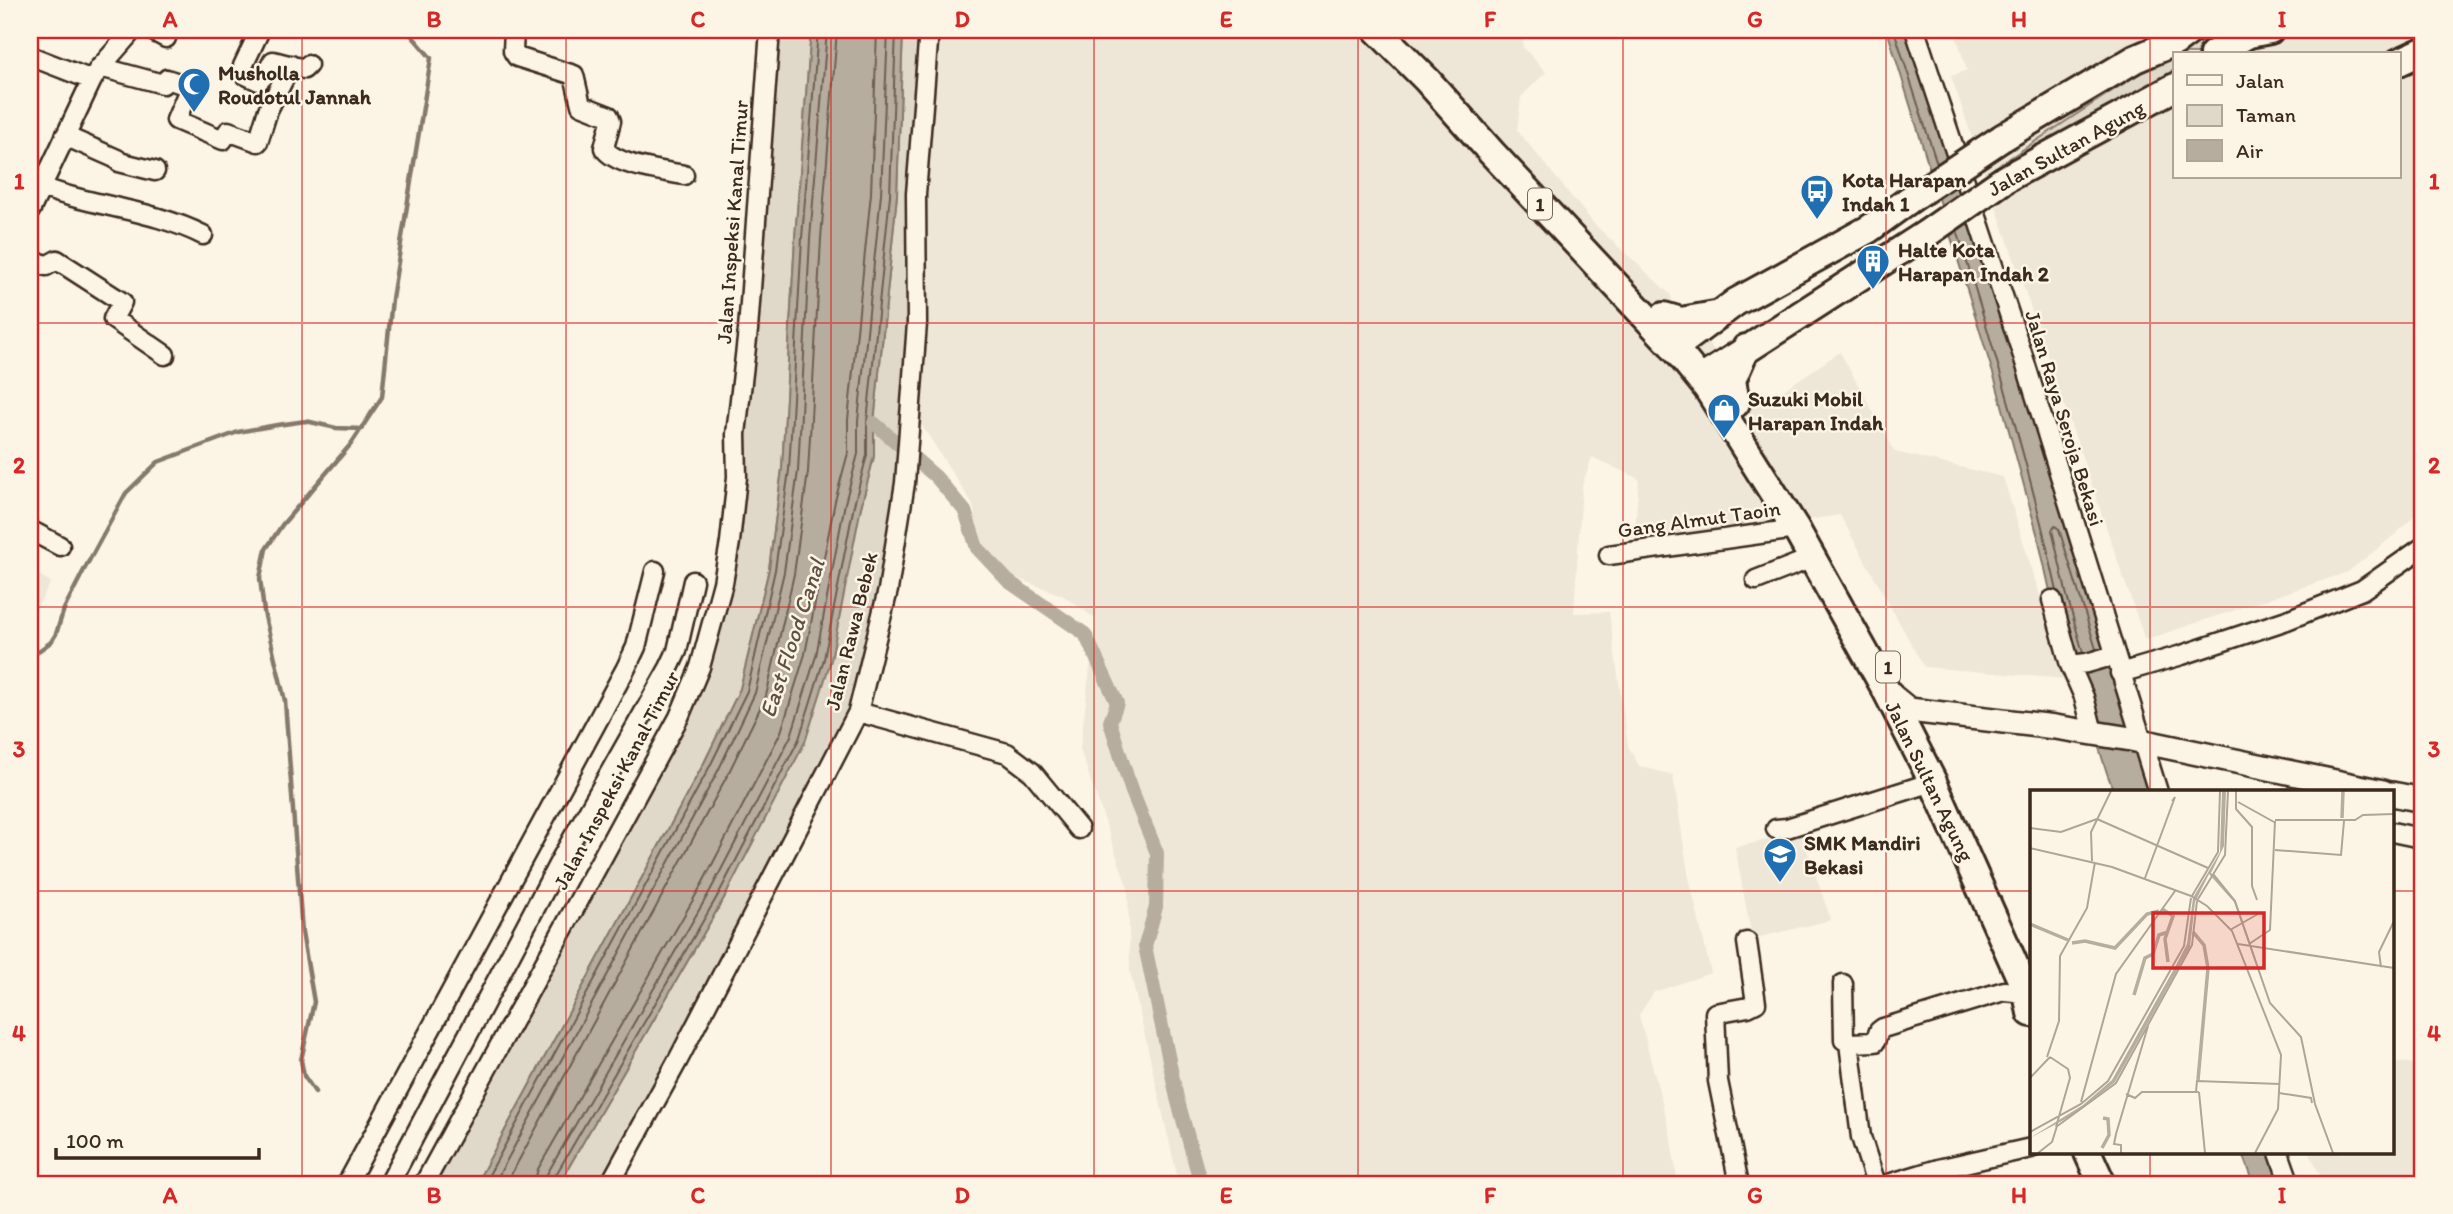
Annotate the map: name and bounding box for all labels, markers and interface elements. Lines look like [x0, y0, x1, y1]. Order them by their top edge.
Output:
text: A [162, 5, 178, 33]
text: B [427, 5, 442, 33]
text: C [691, 5, 706, 33]
text: D [954, 5, 970, 33]
text: E [1220, 5, 1233, 33]
text: F [1484, 5, 1497, 33]
text: G [1747, 5, 1763, 33]
text: H [2011, 5, 2027, 33]
text: I [2278, 5, 2287, 33]
legend [2173, 52, 2400, 178]
place label: Musholla Roudotul Jannah [218, 60, 372, 109]
mosque icon: Musholla Roudotul Jannah [175, 65, 213, 114]
text: Jalan [2236, 68, 2284, 93]
street label: Jalan Sultan Agung [1983, 94, 2149, 201]
street label: Jalan Inspeksi Kanal Timur [711, 99, 753, 345]
text: Taman [2236, 102, 2296, 127]
text: Air [2236, 138, 2264, 163]
text: 1 [14, 167, 25, 195]
place label: Kota Harapan Indah 1 [1842, 167, 1967, 216]
text: 1 [2429, 167, 2440, 195]
bus stop icon: Kota Harapan Indah 1 [1798, 172, 1836, 221]
road number: 1 [1528, 188, 1552, 220]
place label: Halte Kota Harapan Indah 2 [1898, 237, 2049, 287]
building icon: Halte Kota Harapan Indah 2 [1854, 242, 1892, 291]
street label: Jalan Raya Seroja Bekasi [2020, 307, 2110, 529]
place label: Suzuki Mobil Harapan Indah [1748, 386, 1884, 436]
shop icon: Suzuki Mobil Harapan Indah [1705, 391, 1743, 440]
text: 2 [13, 451, 26, 479]
text: 2 [2428, 451, 2441, 479]
street label: Gang Almut Taoin [1616, 495, 1782, 543]
street label: Jalan Rawa Bebek [819, 549, 883, 713]
water label: East Flood Canal [753, 554, 831, 721]
road number: 1 [1876, 652, 1900, 682]
street label: Jalan Inspeksi Kanal Timur [548, 666, 684, 894]
street label: Jalan Sultan Agung [1880, 697, 1980, 866]
text: 3 [13, 735, 26, 763]
text: 3 [2428, 735, 2441, 763]
inset map [2030, 790, 2394, 1154]
place label: SMK Mandiri Bekasi [1804, 830, 1921, 879]
school or university icon: SMK Mandiri Bekasi [1761, 835, 1799, 884]
text: 4 [12, 1019, 26, 1047]
text: 4 [2427, 1019, 2441, 1047]
scale bar [56, 1116, 259, 1160]
text: 100 m [66, 1128, 124, 1153]
text: A [162, 1181, 178, 1209]
text: B [427, 1181, 442, 1209]
text: C [691, 1181, 706, 1209]
text: D [954, 1181, 970, 1209]
text: E [1220, 1181, 1233, 1209]
text: F [1484, 1181, 1497, 1209]
text: G [1747, 1181, 1763, 1209]
text: H [2011, 1181, 2027, 1209]
text: I [2278, 1181, 2287, 1209]

